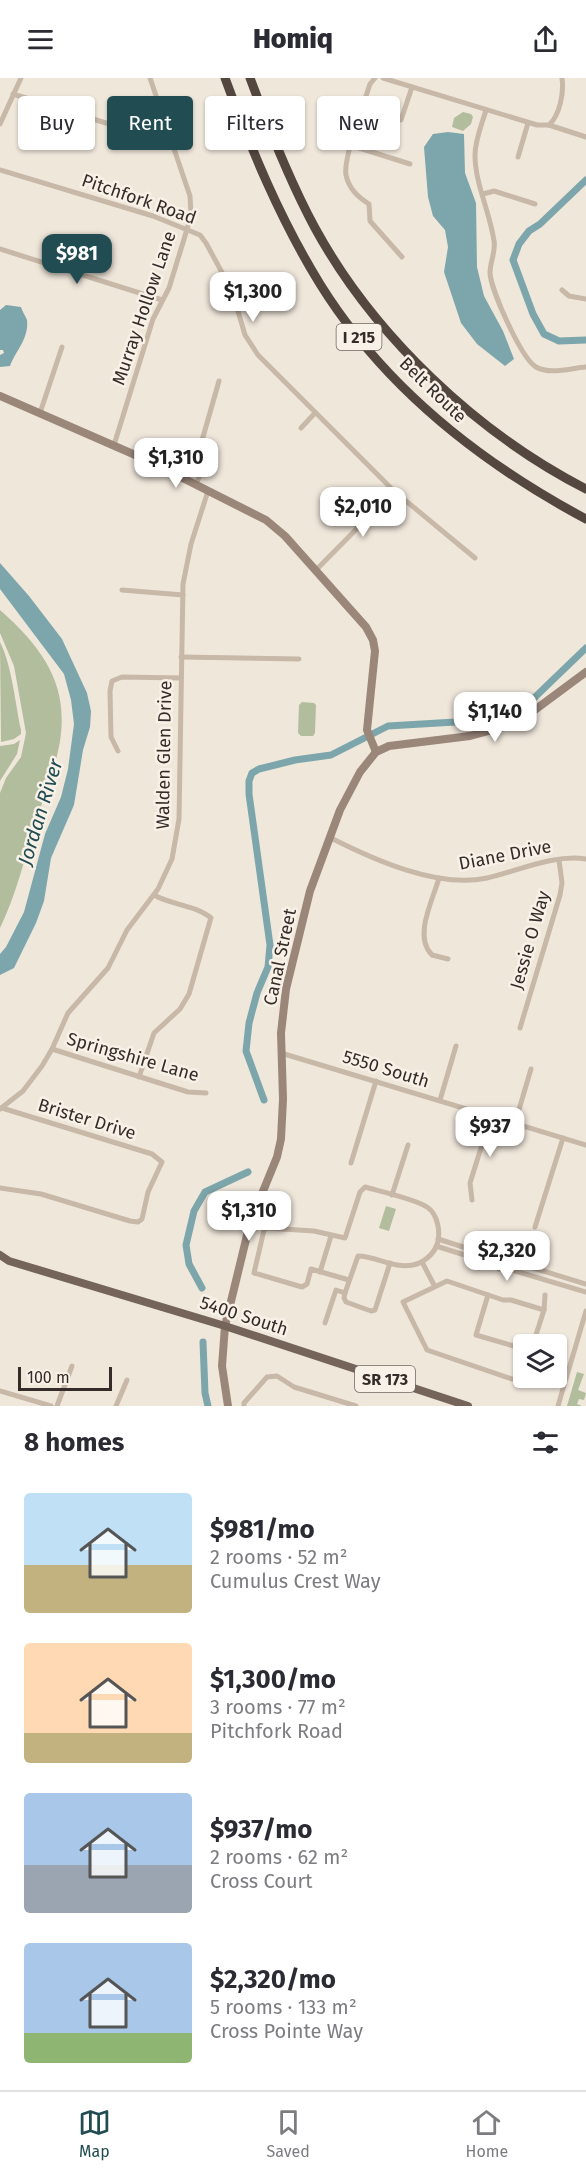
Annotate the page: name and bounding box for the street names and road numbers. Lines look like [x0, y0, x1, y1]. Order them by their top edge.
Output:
street label: Pitchfork Road [79, 169, 199, 229]
street label: Murray Hollow Lane [107, 228, 181, 388]
road number: I 215 [336, 324, 382, 350]
street label: Belt Route [395, 353, 471, 427]
street label: Walden Glen Drive [152, 680, 176, 830]
street label: Diane Drive [457, 835, 553, 875]
street label: Jessie O Way [505, 888, 555, 992]
street label: Canal Street [259, 906, 301, 1008]
street label: Springshire Lane [64, 1028, 202, 1086]
street label: 5550 South [340, 1045, 432, 1093]
street label: Brister Drive [35, 1094, 139, 1144]
street label: 5400 South [197, 1291, 291, 1341]
road number: SR 173 [355, 1366, 415, 1392]

